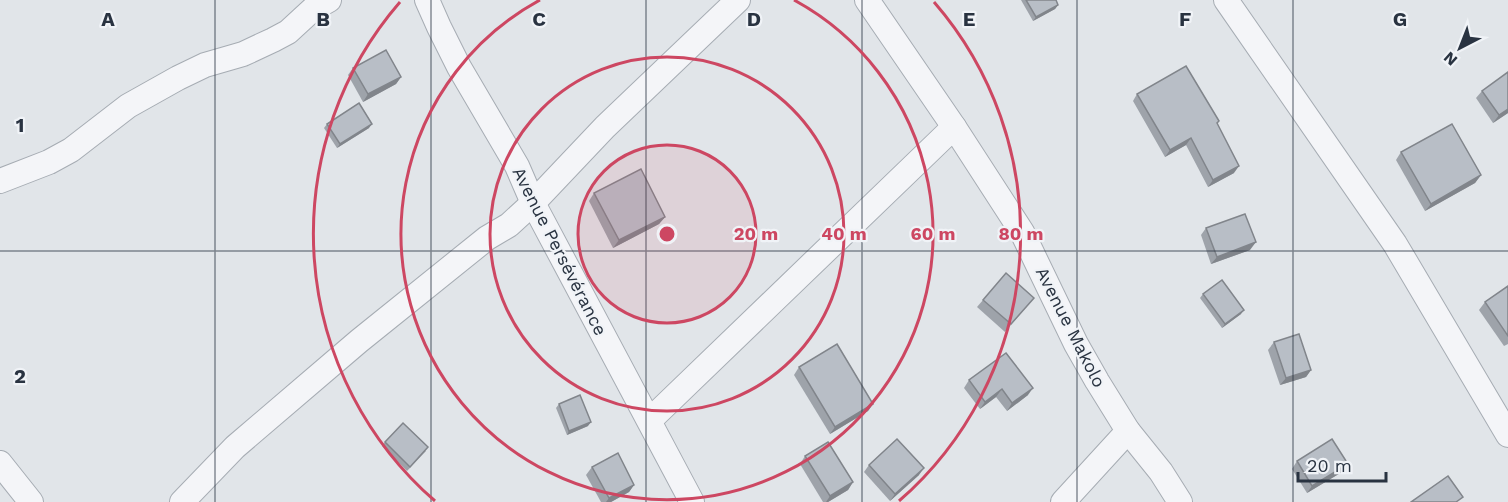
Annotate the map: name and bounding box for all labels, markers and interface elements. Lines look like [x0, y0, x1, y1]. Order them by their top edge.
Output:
text: A [101, 7, 115, 31]
text: B [316, 7, 330, 31]
text: C [532, 7, 546, 31]
text: D [747, 7, 761, 31]
text: E [963, 7, 975, 31]
text: F [1179, 7, 1191, 31]
text: G [1393, 7, 1407, 31]
north arrow [1430, 18, 1490, 78]
text: N [1440, 48, 1461, 70]
text: 1 [16, 113, 24, 137]
street label: Avenue Persévérance [508, 163, 612, 339]
text: 20 m [734, 223, 778, 244]
text: 40 m [821, 223, 867, 244]
text: 60 m [911, 223, 955, 244]
text: 80 m [999, 223, 1043, 244]
centre of rings [657, 224, 677, 244]
street label: Avenue Makolo [1032, 263, 1110, 391]
text: 2 [14, 364, 26, 388]
scale bar [1298, 445, 1386, 483]
text: 20 m [1307, 455, 1352, 476]

